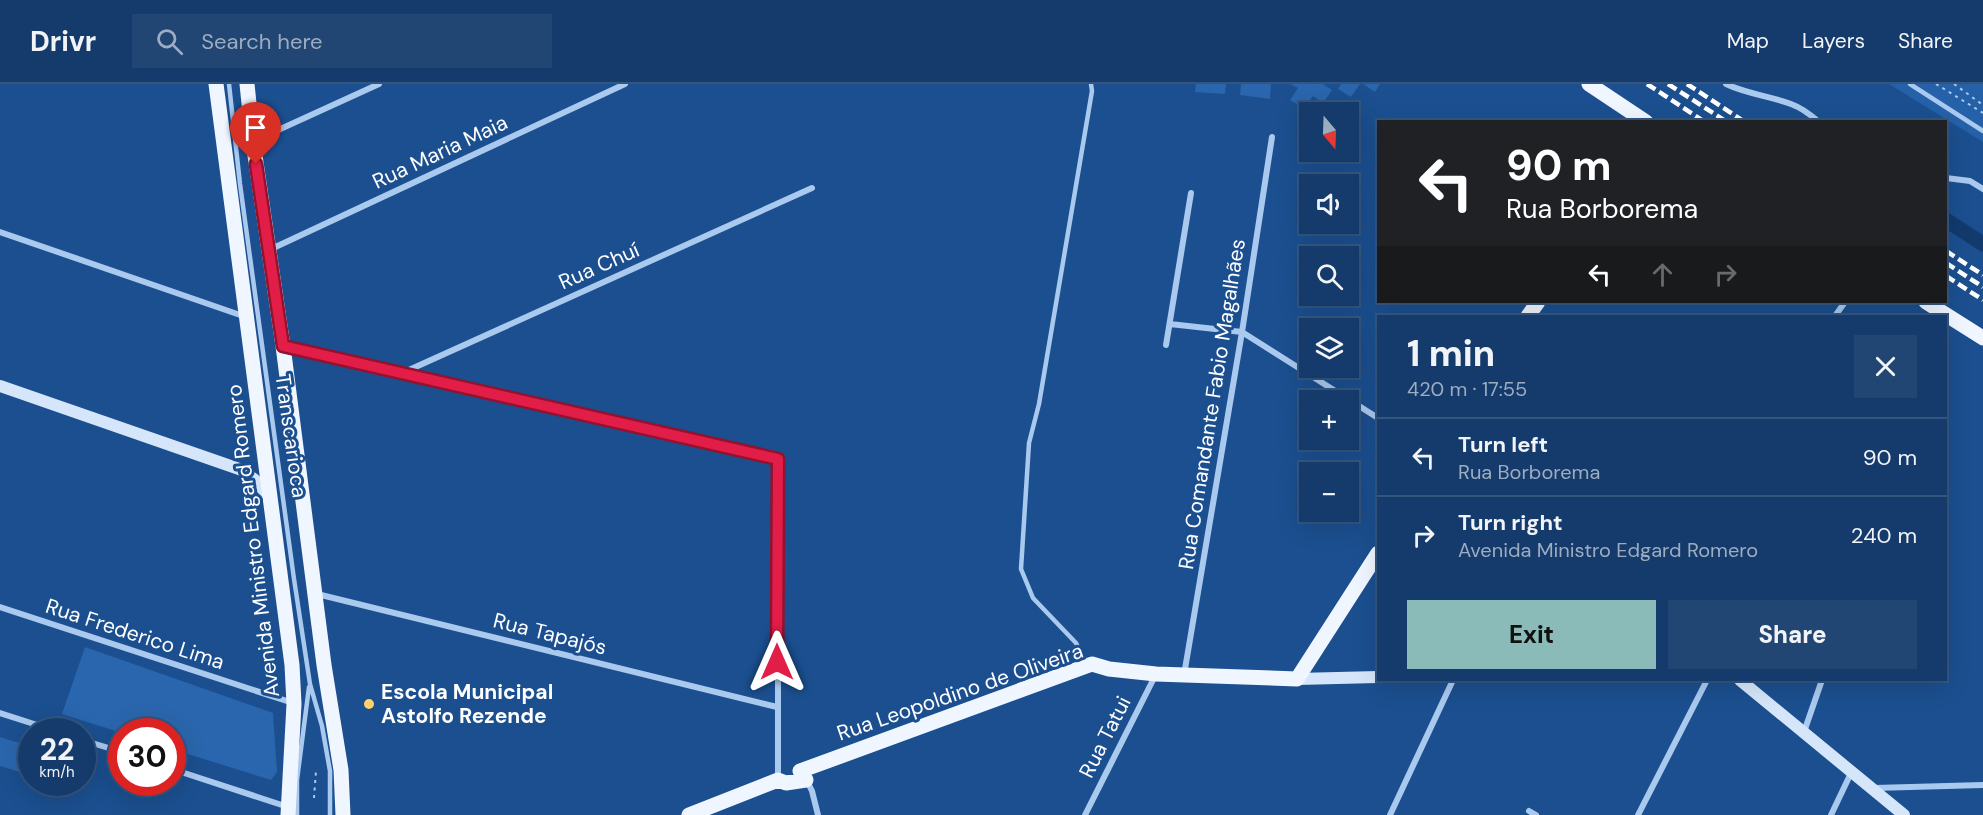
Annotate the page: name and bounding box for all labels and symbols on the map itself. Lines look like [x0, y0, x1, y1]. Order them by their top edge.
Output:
pin [230, 102, 281, 164]
north arrow [1299, 102, 1359, 162]
street label: Rua Maria Maia [368, 108, 512, 196]
street label: Rua Chuí [554, 236, 644, 296]
street label: Rua Comandante Fabio Magalhães [1172, 237, 1252, 571]
street label: Transcarioca [268, 372, 314, 500]
street label: Avenida Ministro Edgard Romero [220, 383, 286, 699]
street label: Rua Frederico Lima [42, 592, 228, 676]
street label: Rua Tapajós [490, 606, 610, 662]
position arrow [745, 630, 809, 694]
street label: Rua Leopoldino de Oliveira [833, 637, 1087, 747]
place label: Escola Municipal Astolfo Rezende [381, 678, 553, 730]
street label: Rua Tatui [1073, 691, 1137, 783]
marker: Escola Municipal Astolfo Rezende [362, 697, 376, 711]
speed limit sign: 30 [108, 718, 186, 796]

